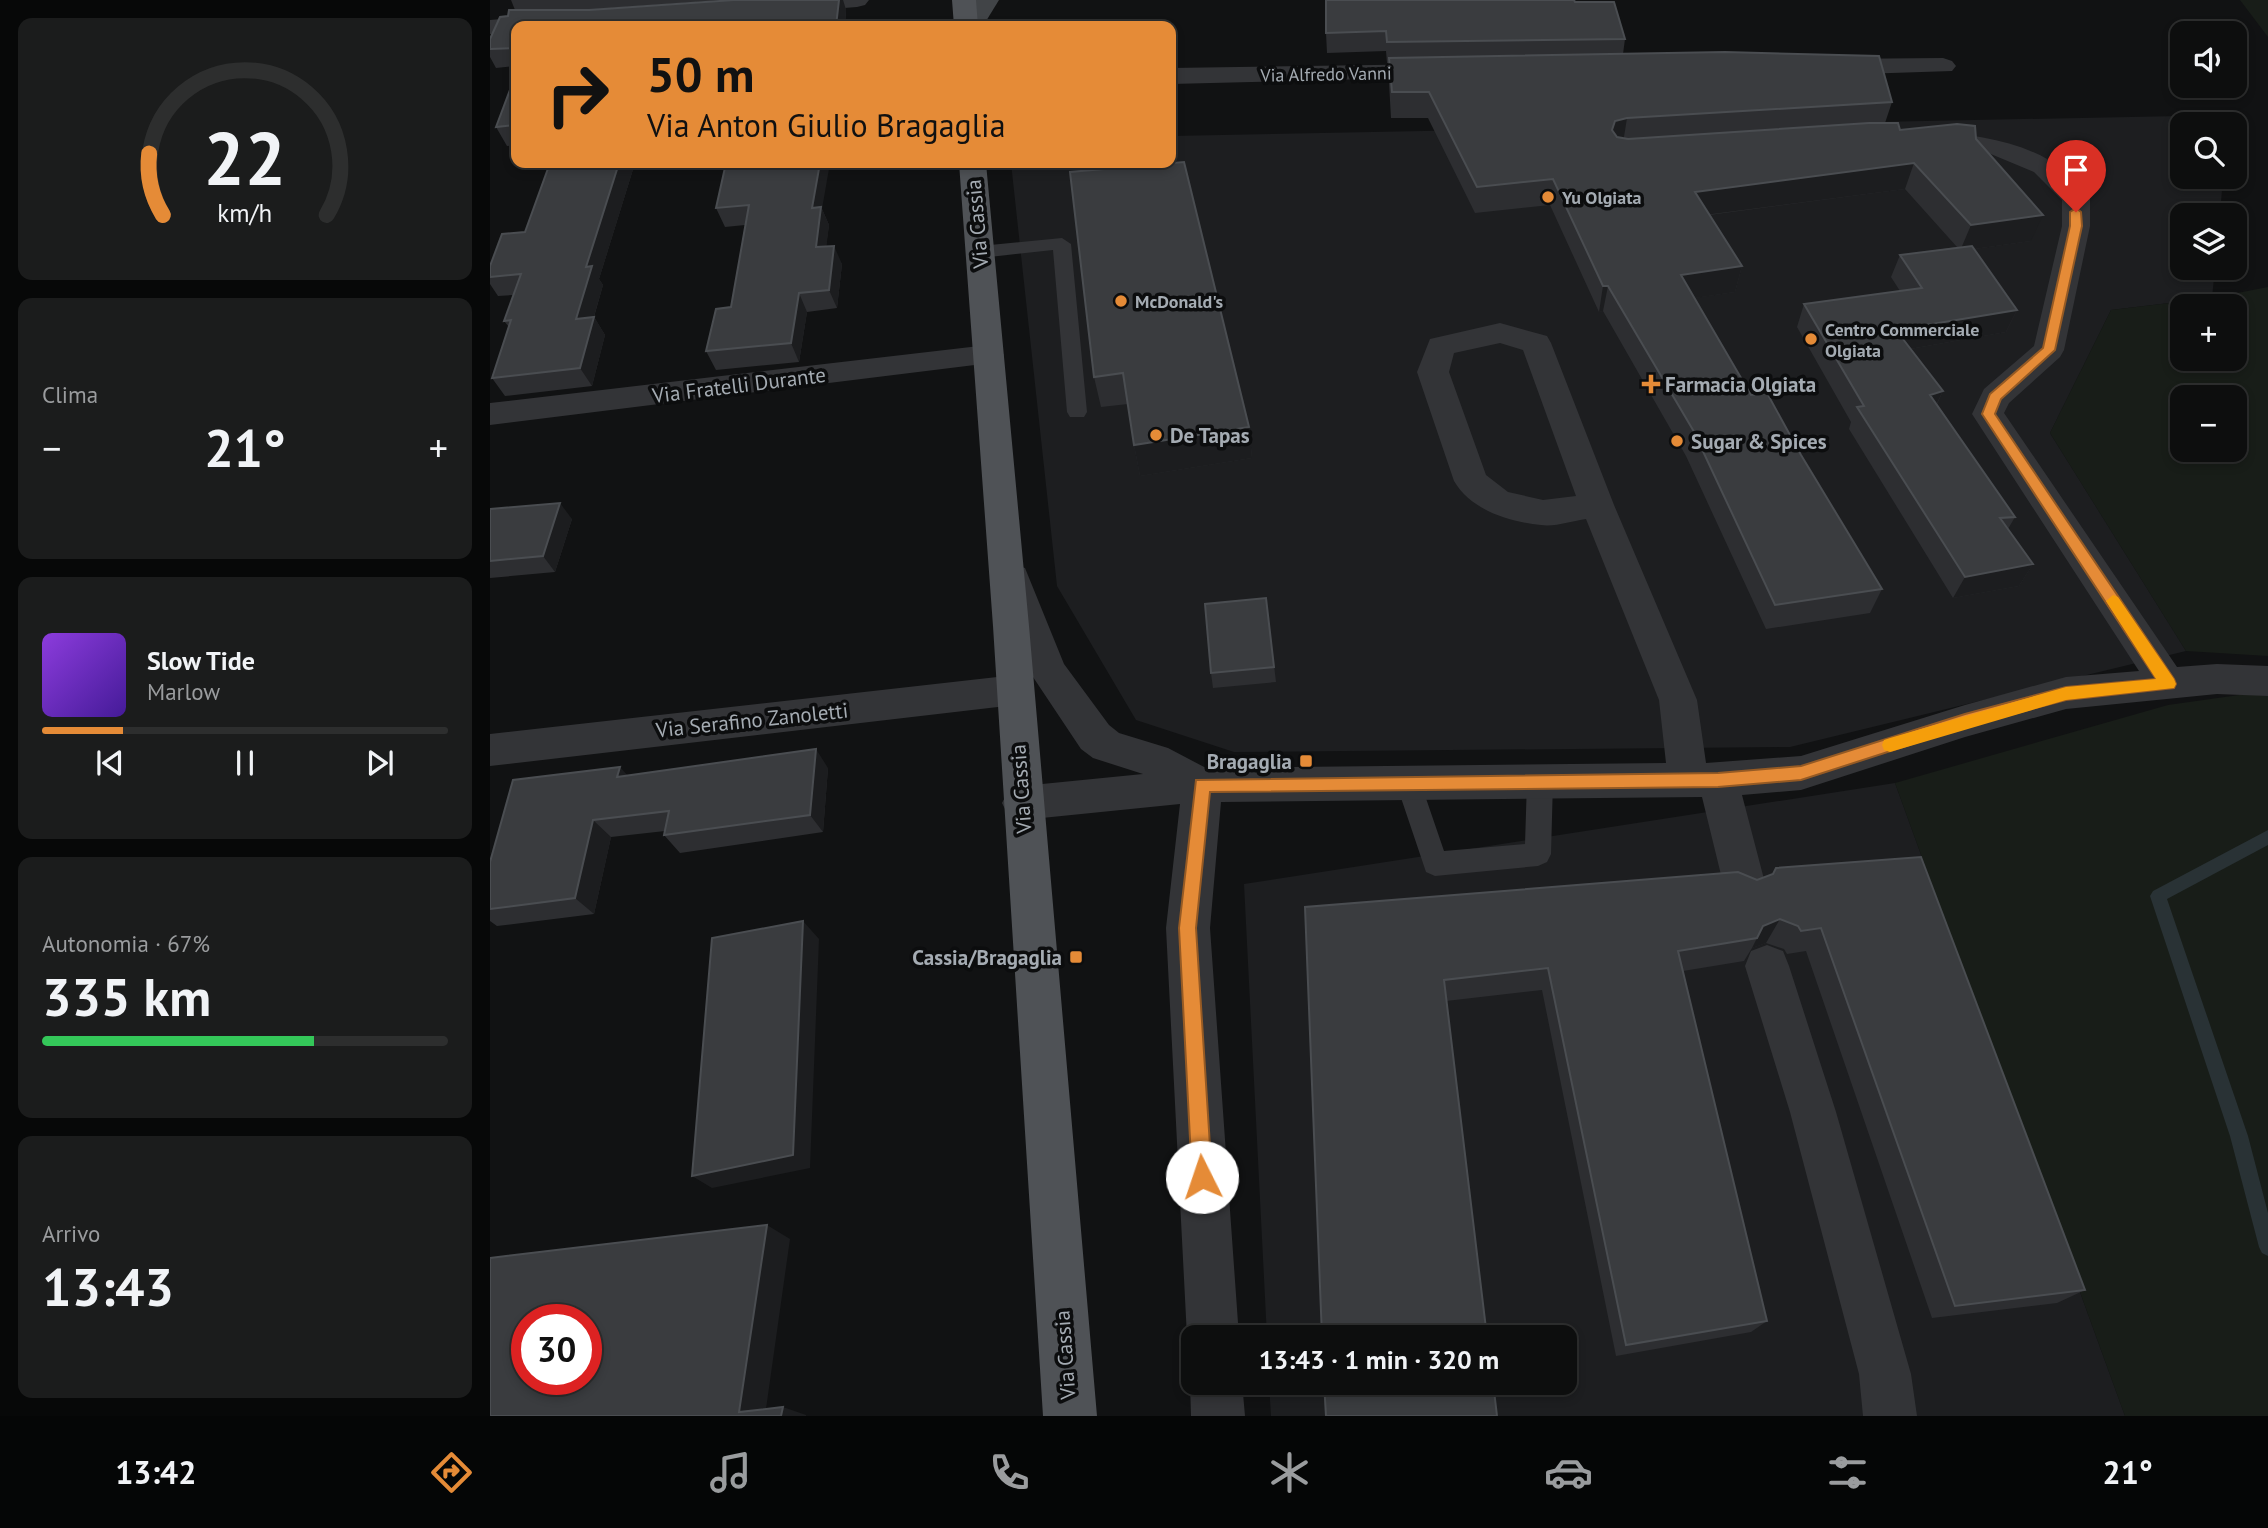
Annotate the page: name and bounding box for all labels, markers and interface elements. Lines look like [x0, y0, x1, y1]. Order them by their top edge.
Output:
map controls [2170, 21, 2247, 462]
button: sound [2170, 21, 2247, 98]
text: 50 m [647, 42, 754, 106]
icon: right [532, 49, 623, 140]
street label: Via Alfredo Vanni [1259, 61, 1392, 87]
text: Via Anton Giulio Bragaglia [647, 104, 1006, 146]
text: 22 [204, 111, 286, 205]
button: search [2170, 112, 2247, 189]
pin [2046, 140, 2106, 212]
icon: arrive [2057, 151, 2095, 189]
street label: Via Cassia [960, 178, 994, 271]
place label: Yu Olgiata [1561, 186, 1641, 209]
marker: Yu Olgiata [1540, 189, 1556, 205]
text: km/h [218, 197, 272, 229]
button: layers [2170, 203, 2247, 280]
place label: McDonald's [1135, 290, 1223, 313]
marker: McDonald's [1113, 293, 1129, 309]
button: + [2170, 294, 2247, 371]
place label: Centro Commerciale Olgiata [1825, 318, 1979, 362]
marker: Centro Commerciale Olgiata [1803, 331, 1819, 347]
street label: Via Fratelli Durante [650, 361, 827, 409]
place label: Farmacia Olgiata [1665, 371, 1816, 398]
marker: Farmacia Olgiata [1643, 376, 1659, 392]
text: Clima [42, 380, 98, 409]
button: − [2170, 385, 2247, 462]
text: 21° [204, 414, 286, 481]
place label: De Tapas [1170, 422, 1250, 449]
text: − [42, 423, 61, 472]
text: + [429, 423, 448, 472]
marker: De Tapas [1148, 427, 1164, 443]
place label: Sugar & Spices [1691, 428, 1827, 455]
marker: Sugar & Spices [1669, 433, 1685, 449]
text: Slow Tide [147, 644, 255, 677]
text: Marlow [147, 677, 220, 706]
street label: Via Serafino Zanoletti [654, 696, 849, 744]
street label: Via Cassia [1004, 743, 1038, 836]
icon: previous [91, 744, 129, 782]
icon: pause [226, 744, 264, 782]
icon: next [361, 744, 399, 782]
place label: Bragaglia [1207, 748, 1292, 775]
marker: Bragaglia [1298, 753, 1314, 769]
text: Autonomia · 67% [42, 929, 210, 958]
place label: Cassia/Bragaglia [912, 944, 1062, 971]
marker: Cassia/Bragaglia [1068, 949, 1084, 965]
text: 335 km [42, 963, 211, 1030]
position arrow [1165, 1140, 1239, 1214]
text: Arrivo [42, 1219, 100, 1248]
text: 13:43 [42, 1253, 174, 1320]
speed limit sign: 30 [511, 1304, 602, 1395]
street label: Via Cassia [1048, 1309, 1082, 1402]
text: 13:43 · 1 min · 320 m [1259, 1343, 1499, 1376]
icon: directions [427, 1448, 476, 1497]
icon: music [706, 1448, 755, 1497]
icon: phone [985, 1448, 1034, 1497]
icon: climate [1265, 1448, 1314, 1497]
icon: car [1544, 1448, 1593, 1497]
icon: filters [1823, 1448, 1872, 1497]
text: 13:42 [115, 1451, 196, 1493]
text: 21° [2103, 1451, 2153, 1493]

